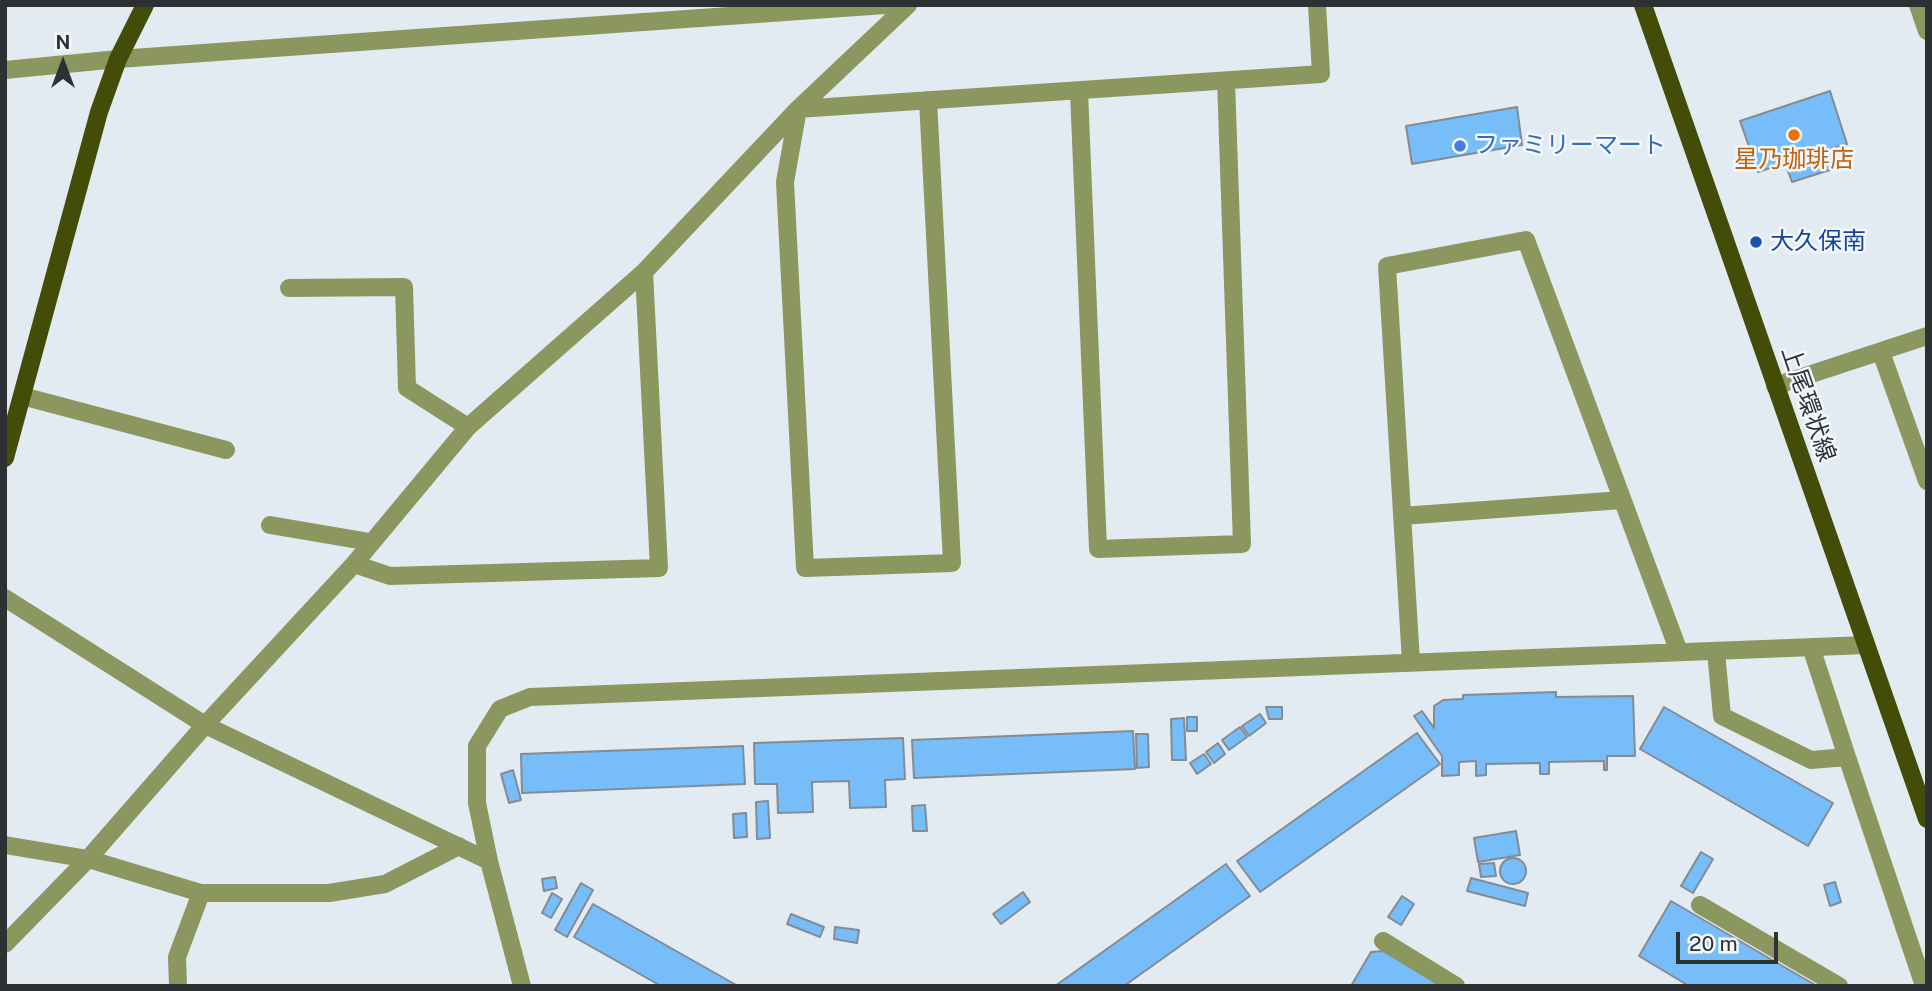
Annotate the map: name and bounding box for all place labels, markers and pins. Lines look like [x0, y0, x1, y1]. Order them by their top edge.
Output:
marker: 星乃珈琲店 [1786, 127, 1802, 143]
place label: ファミリーマート [1474, 132, 1666, 160]
marker: ファミリーマート [1452, 138, 1468, 154]
place label: 星乃珈琲店 [1734, 146, 1854, 174]
place label: 大久保南 [1770, 228, 1866, 256]
marker: 大久保南 [1748, 234, 1764, 250]

